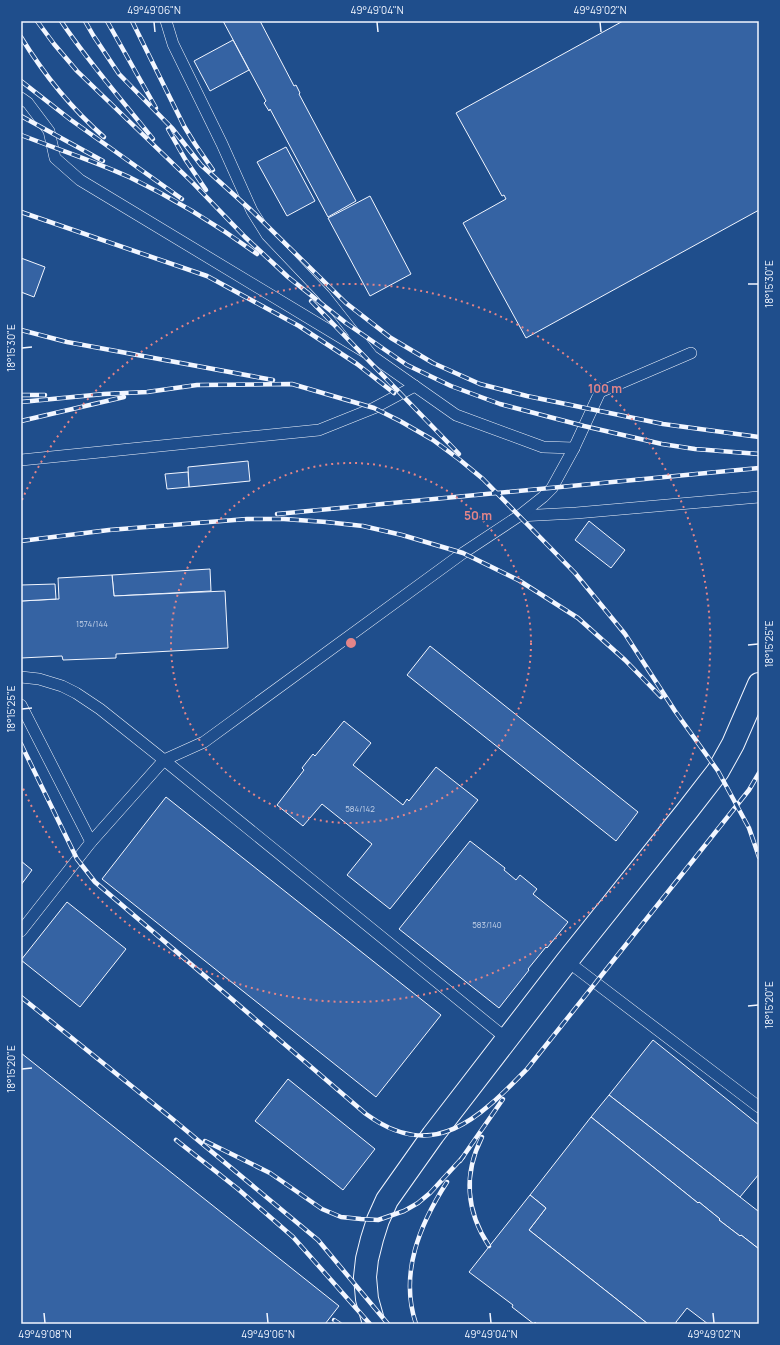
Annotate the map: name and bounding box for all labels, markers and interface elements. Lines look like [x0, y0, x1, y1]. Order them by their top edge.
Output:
text: 49°49'06"N [127, 3, 181, 17]
text: 49°49'04"N [350, 3, 404, 17]
text: 49°49'02"N [573, 3, 627, 17]
text: 18°15'30"E [762, 260, 776, 308]
text: 18°15'30"E [4, 324, 18, 372]
text: 100 m [588, 380, 622, 397]
text: 50 m [464, 507, 492, 524]
house number: 1574/144 [76, 618, 108, 629]
text: 18°15'25"E [762, 620, 776, 668]
centre of rings [344, 636, 358, 650]
text: 18°15'25"E [4, 685, 18, 733]
house number: 584/142 [345, 803, 375, 814]
house number: 583/140 [472, 919, 502, 930]
text: 18°15'20"E [762, 981, 776, 1029]
text: 18°15'20"E [4, 1045, 18, 1093]
text: 49°49'08"N [18, 1327, 72, 1341]
text: 49°49'06"N [241, 1327, 295, 1341]
text: 49°49'04"N [464, 1327, 518, 1341]
text: 49°49'02"N [687, 1327, 741, 1341]

